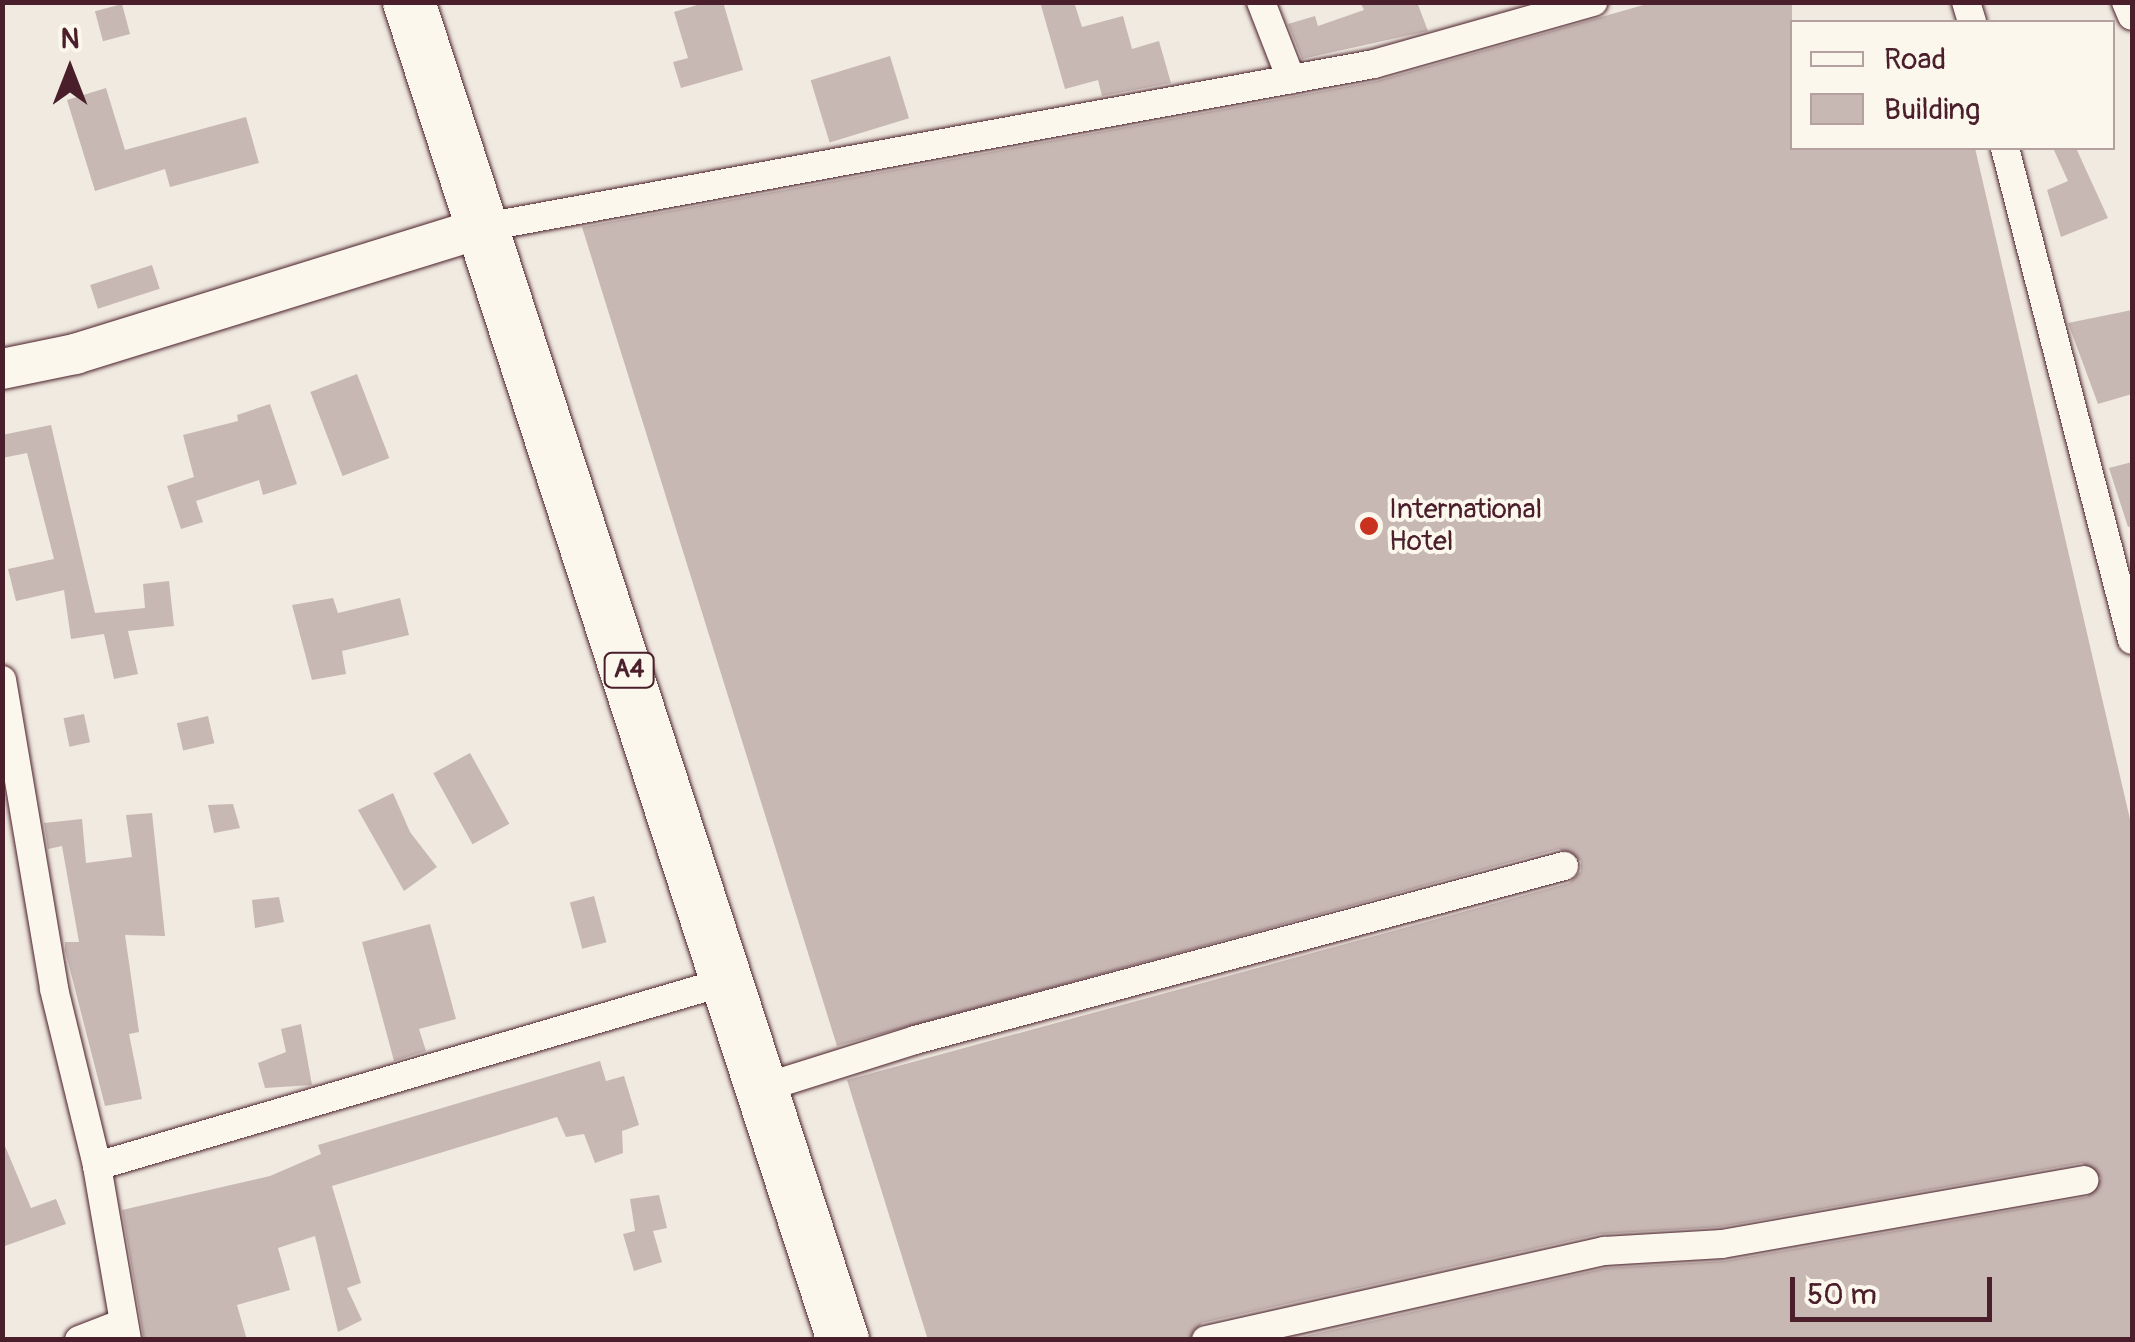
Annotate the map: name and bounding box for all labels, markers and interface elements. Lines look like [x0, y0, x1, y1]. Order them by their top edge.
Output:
north arrow [20, 20, 120, 120]
legend [1790, 20, 2115, 150]
text: N [61, 22, 79, 57]
text: Road [1884, 41, 1946, 78]
text: Building [1884, 91, 1980, 128]
place label: International Hotel [1389, 493, 1542, 559]
marker: International Hotel [1358, 515, 1380, 537]
road number: A4 [602, 650, 656, 690]
scale bar [1795, 1257, 1998, 1319]
text: 50 m [1807, 1276, 1877, 1313]

